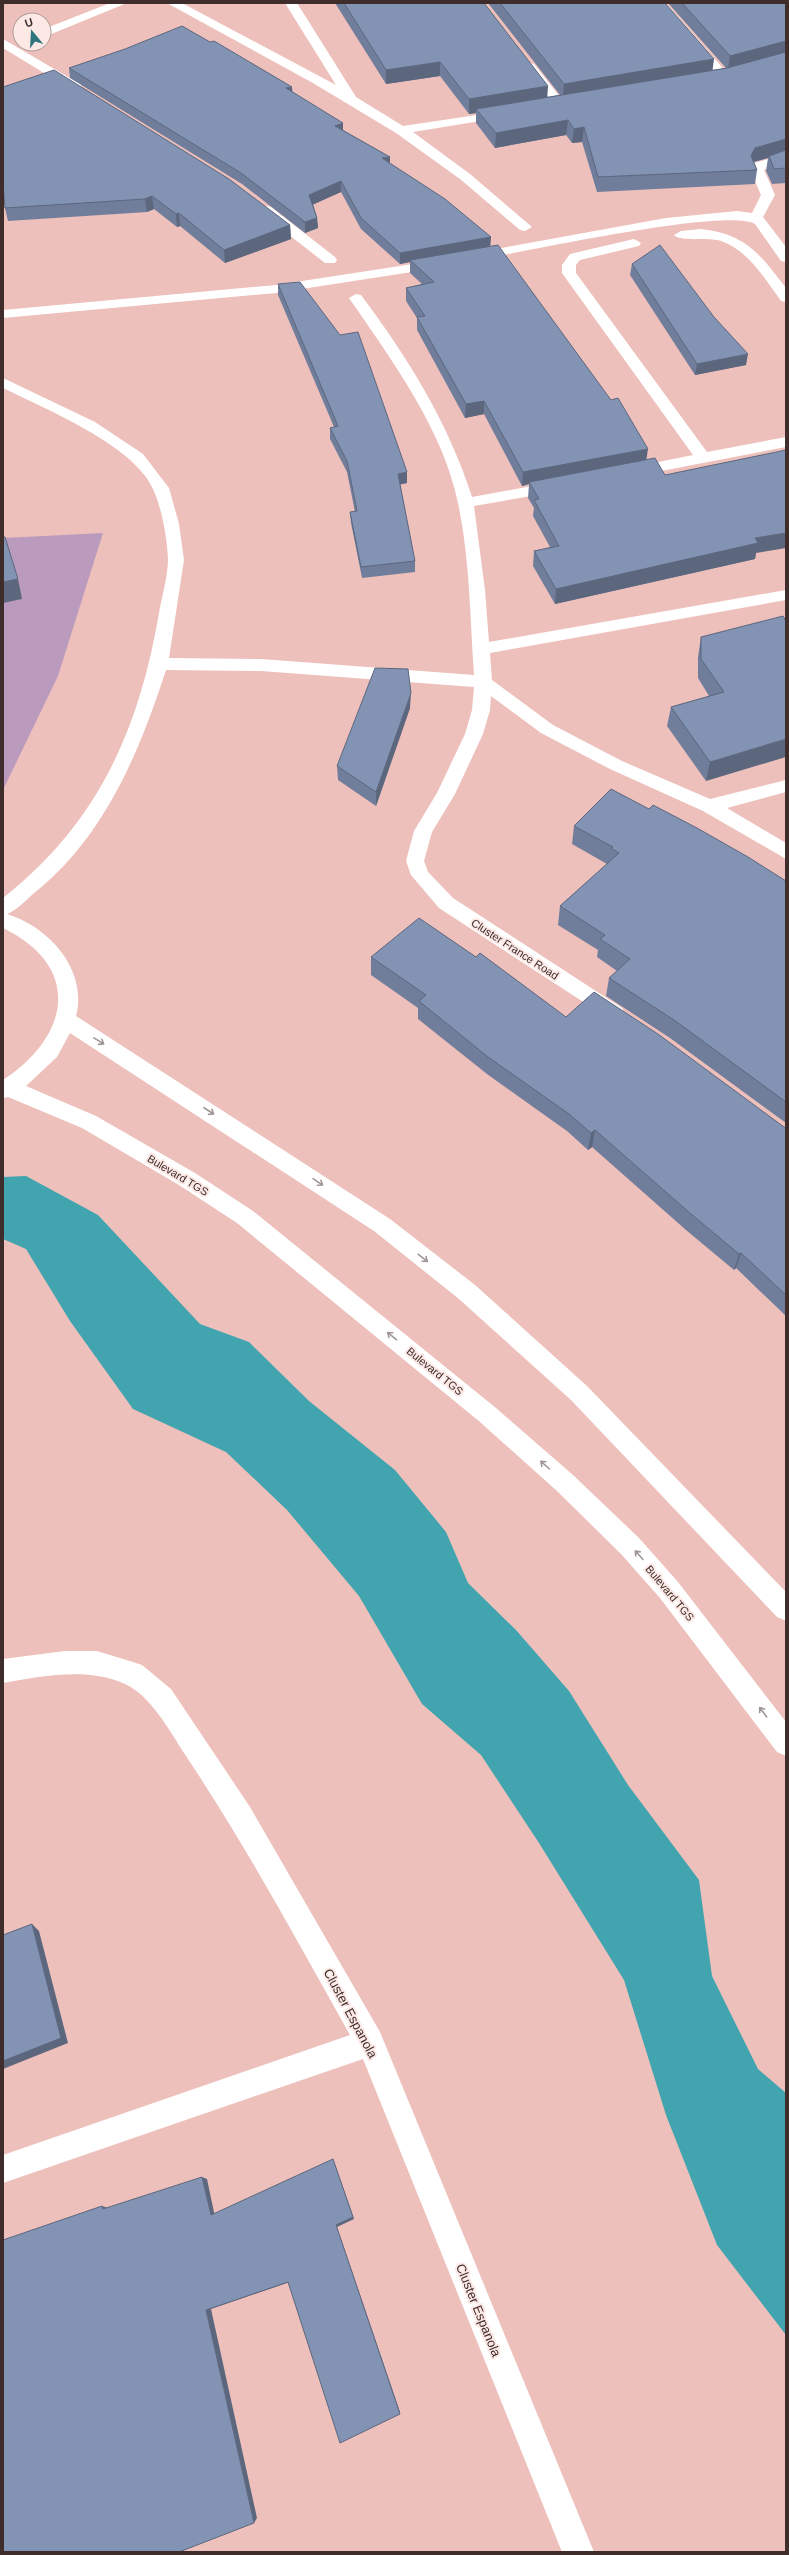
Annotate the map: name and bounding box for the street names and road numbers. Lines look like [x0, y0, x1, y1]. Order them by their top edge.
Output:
street label: Cluster France Road [469, 916, 561, 982]
street label: Bulevard TGS [145, 1152, 211, 1198]
street label: Bulevard TGS [404, 1345, 466, 1397]
street label: Bulevard TGS [643, 1563, 697, 1623]
street label: Cluster Espanola [321, 1966, 381, 2061]
street label: Cluster Espanola [453, 2261, 504, 2360]

